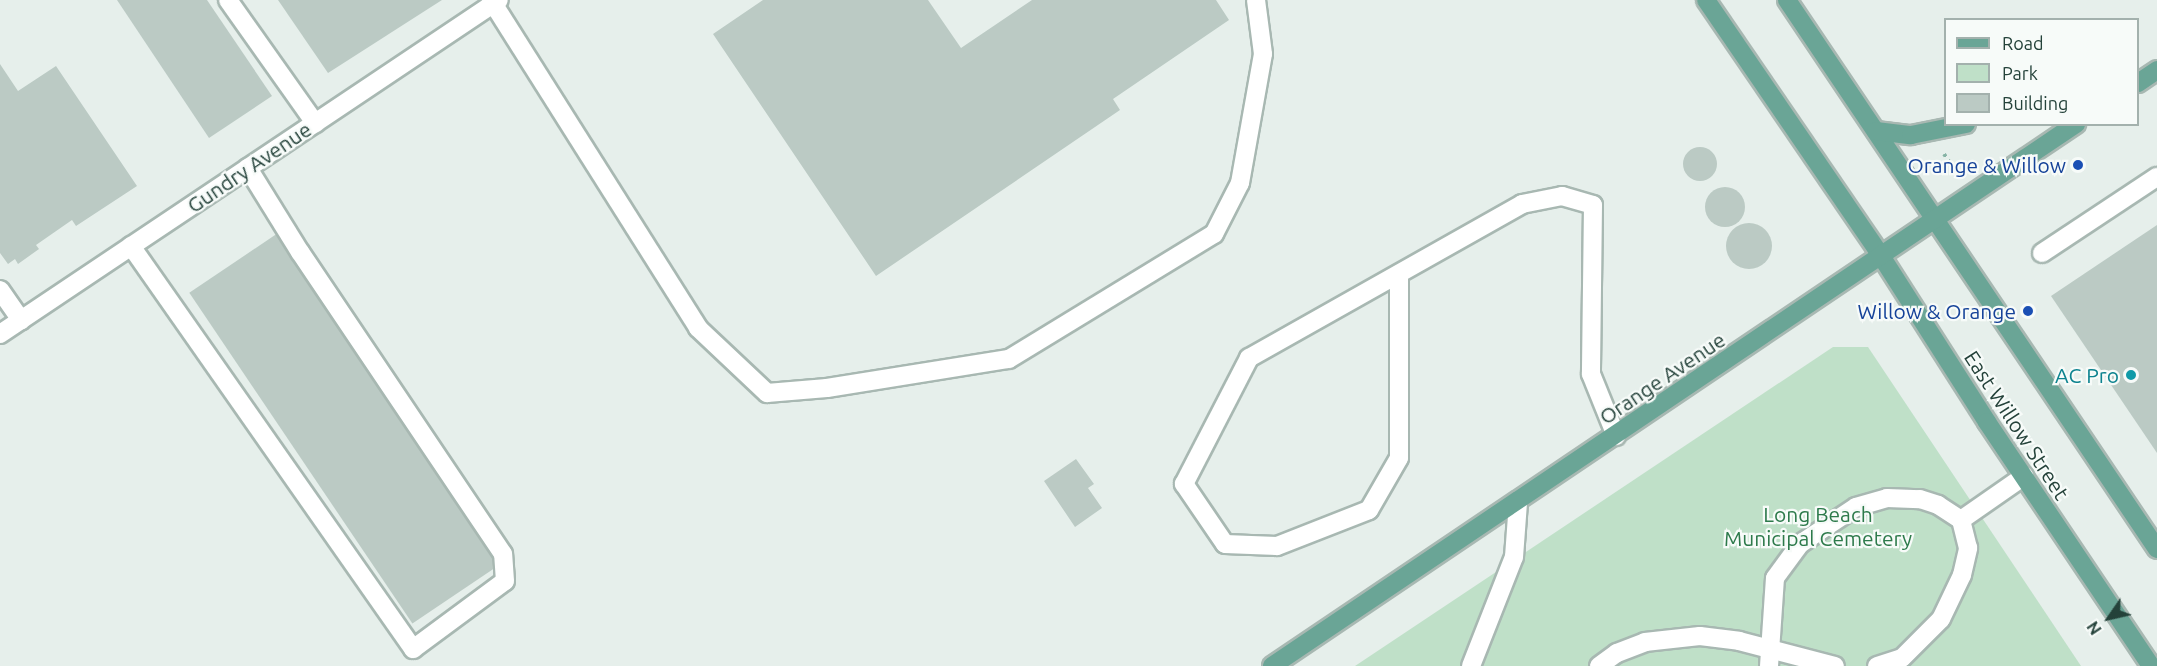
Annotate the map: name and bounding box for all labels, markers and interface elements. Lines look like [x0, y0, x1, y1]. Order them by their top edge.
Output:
legend [1944, 18, 2139, 126]
text: Road [2002, 33, 2044, 53]
text: Park [2002, 63, 2038, 83]
text: Building [2002, 93, 2068, 113]
street label: Gundry Avenue [182, 116, 316, 218]
place label: Orange & Willow [1907, 152, 2066, 178]
marker: Orange & Willow [2071, 158, 2085, 172]
place label: Willow & Orange [1857, 298, 2016, 324]
marker: Willow & Orange [2021, 304, 2035, 318]
street label: Orange Avenue [1594, 327, 1730, 429]
street label: East Willow Street [1959, 346, 2075, 504]
place label: AC Pro [2055, 362, 2119, 388]
marker: AC Pro [2124, 368, 2138, 382]
park label: Long Beach Municipal Cemetery [1724, 501, 1912, 551]
north arrow [2079, 588, 2139, 648]
text: N [2083, 618, 2105, 638]

